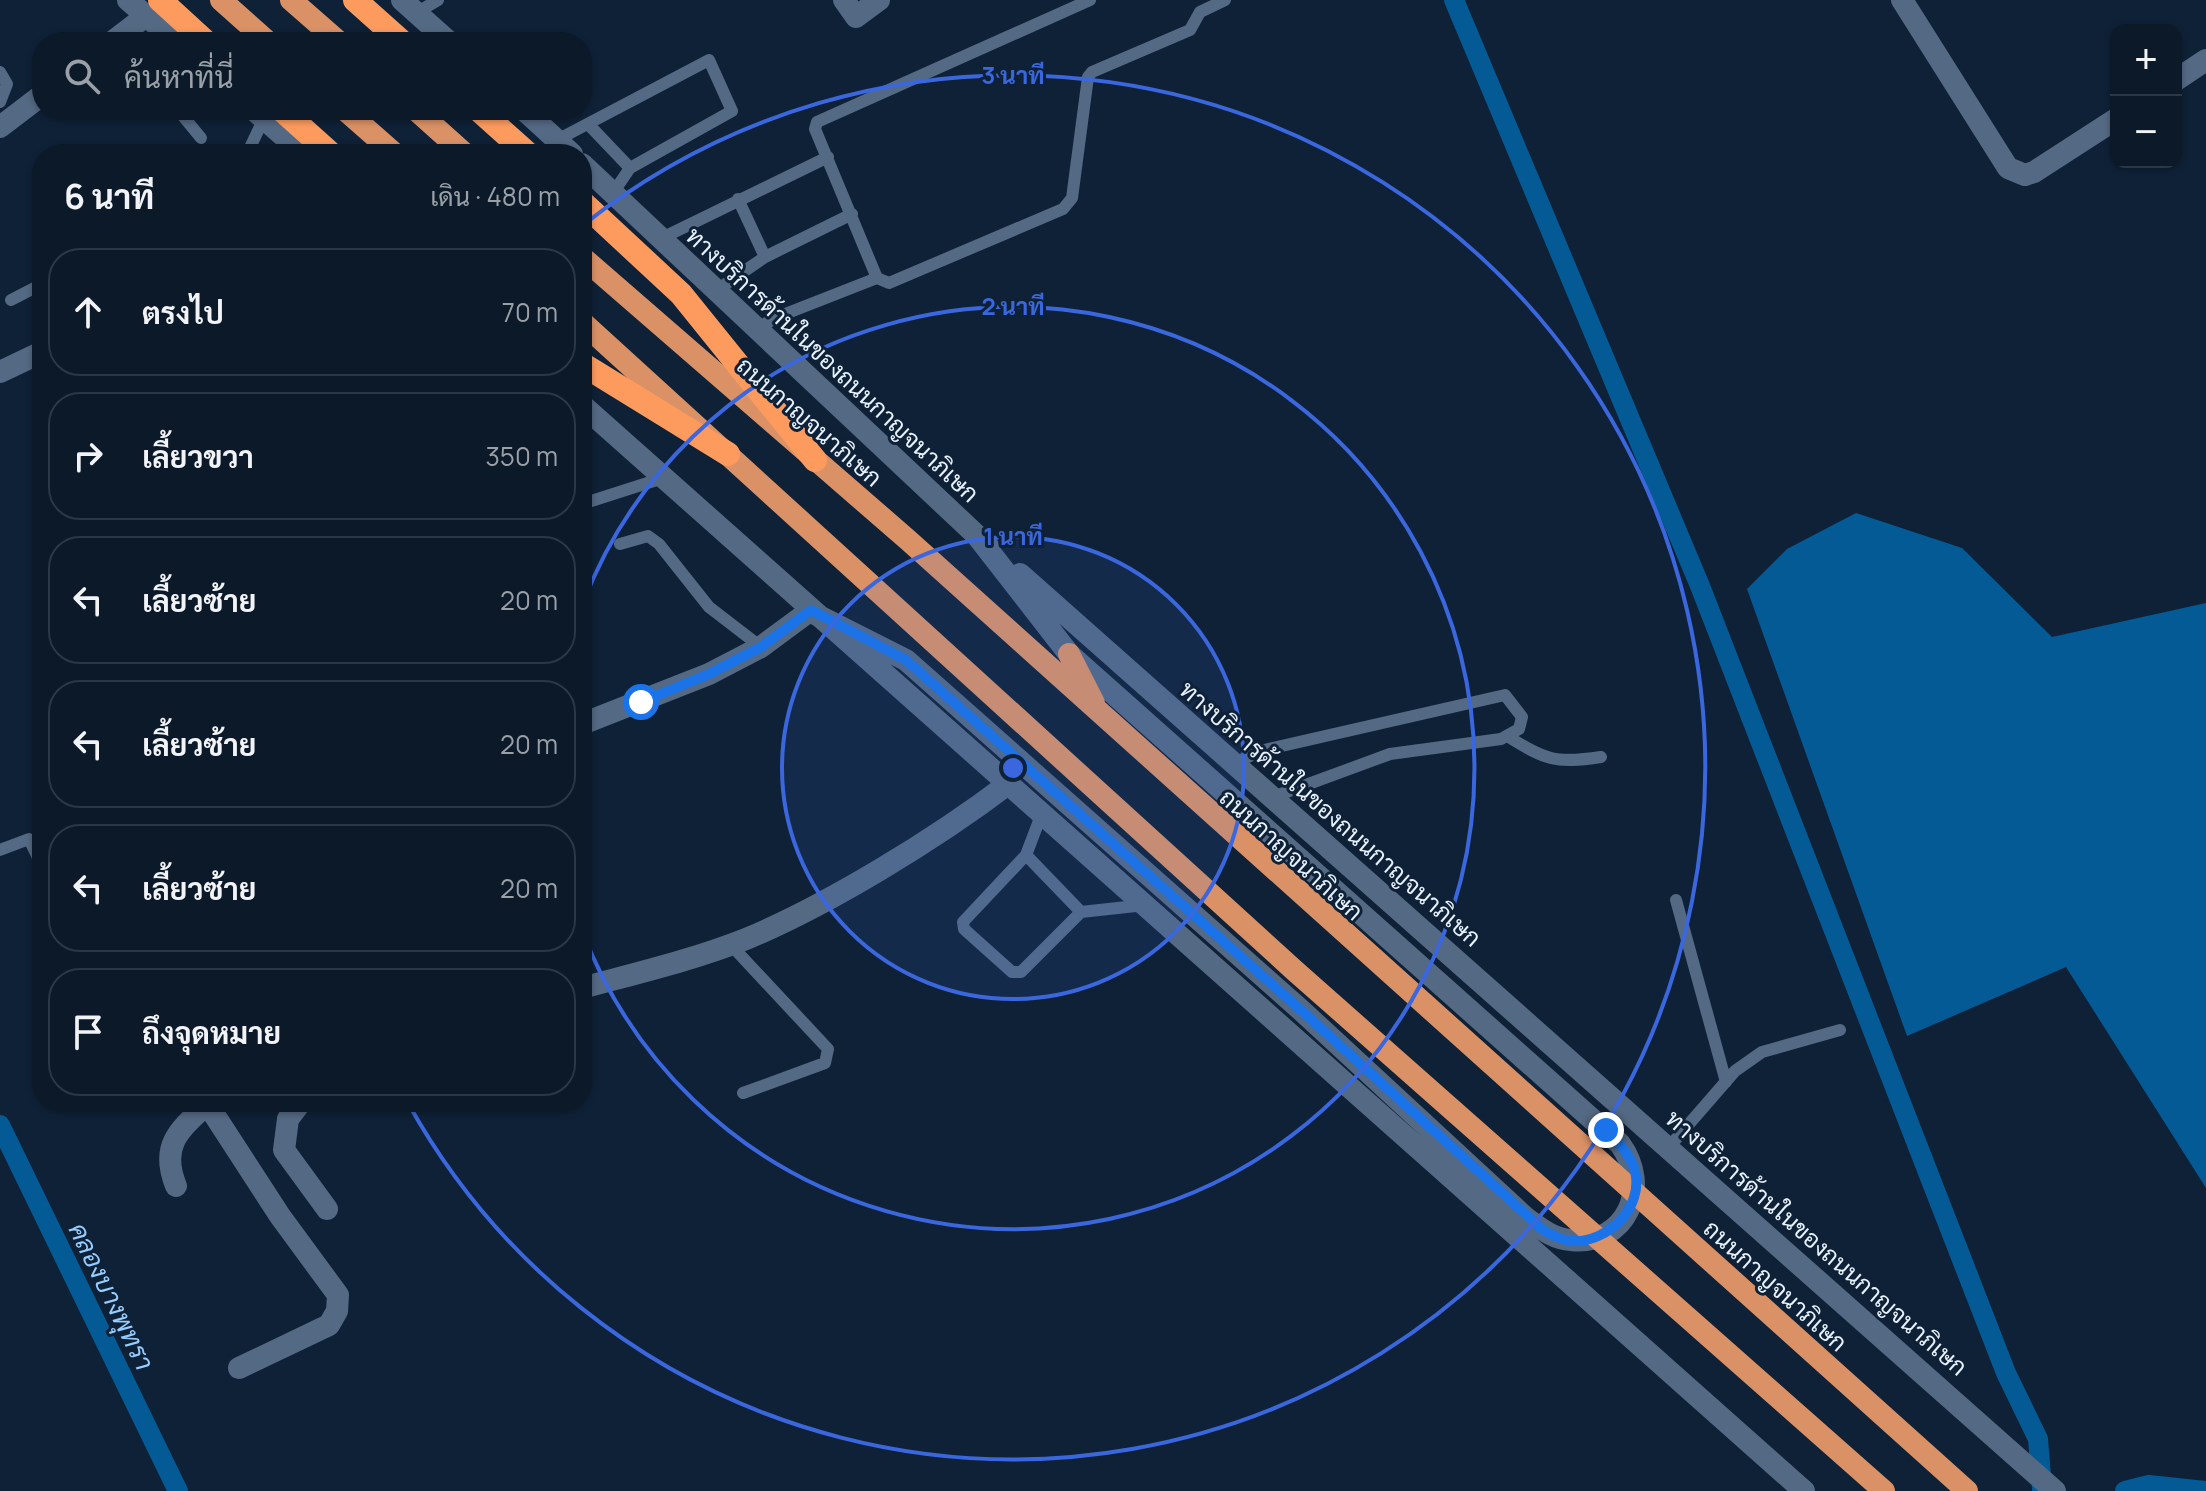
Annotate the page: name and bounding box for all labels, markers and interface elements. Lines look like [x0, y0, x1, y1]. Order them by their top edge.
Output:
map controls [2110, 24, 2182, 168]
button: + [2110, 24, 2182, 96]
search box [32, 32, 592, 120]
icon: search [60, 54, 104, 98]
text: ค้นหาที่นี่ [124, 56, 234, 97]
text: 3 นาที [982, 58, 1044, 91]
button: − [2110, 96, 2182, 168]
text: 6 นาที [64, 173, 154, 219]
text: เดิน · 480 m [430, 178, 560, 214]
street label: ทางบริการด้านในของถนนกาญจนาภิเษก [681, 221, 985, 507]
text: 2 นาที [981, 289, 1045, 322]
icon: ahead [66, 290, 110, 334]
text: ตรงไป [142, 292, 224, 333]
text: 70 m [502, 294, 558, 330]
street label: ถนนกาญจนาภิเษก [732, 350, 888, 492]
icon: right [66, 434, 110, 478]
text: เลี้ยวขวา [142, 436, 254, 477]
text: 350 m [485, 438, 558, 474]
text: 1 นาที [983, 519, 1043, 552]
icon: left [66, 578, 110, 622]
text: เลี้ยวซ้าย [142, 580, 256, 621]
text: 20 m [500, 582, 558, 618]
street label: ทางบริการด้านในของถนนกาญจนาภิเษก [1175, 674, 1487, 952]
route start [623, 684, 659, 720]
icon: left [66, 722, 110, 766]
text: เลี้ยวซ้าย [142, 724, 256, 765]
text: 20 m [500, 726, 558, 762]
centre of rings [999, 754, 1027, 782]
street label: ถนนกาญจนาภิเษก [1215, 782, 1369, 926]
icon: left [66, 866, 110, 910]
text: เลี้ยวซ้าย [142, 868, 256, 909]
text: 20 m [500, 870, 558, 906]
icon: arrive [66, 1010, 110, 1054]
text: ถึงจุดหมาย [142, 1012, 281, 1053]
street label: ทางบริการด้านในของถนนกาญจนาภิเษก [1661, 1103, 1973, 1381]
route end [1588, 1112, 1624, 1148]
street label: ถนนกาญจนาภิเษก [1699, 1213, 1853, 1357]
water label: คลองบางพุทรา [60, 1216, 163, 1376]

